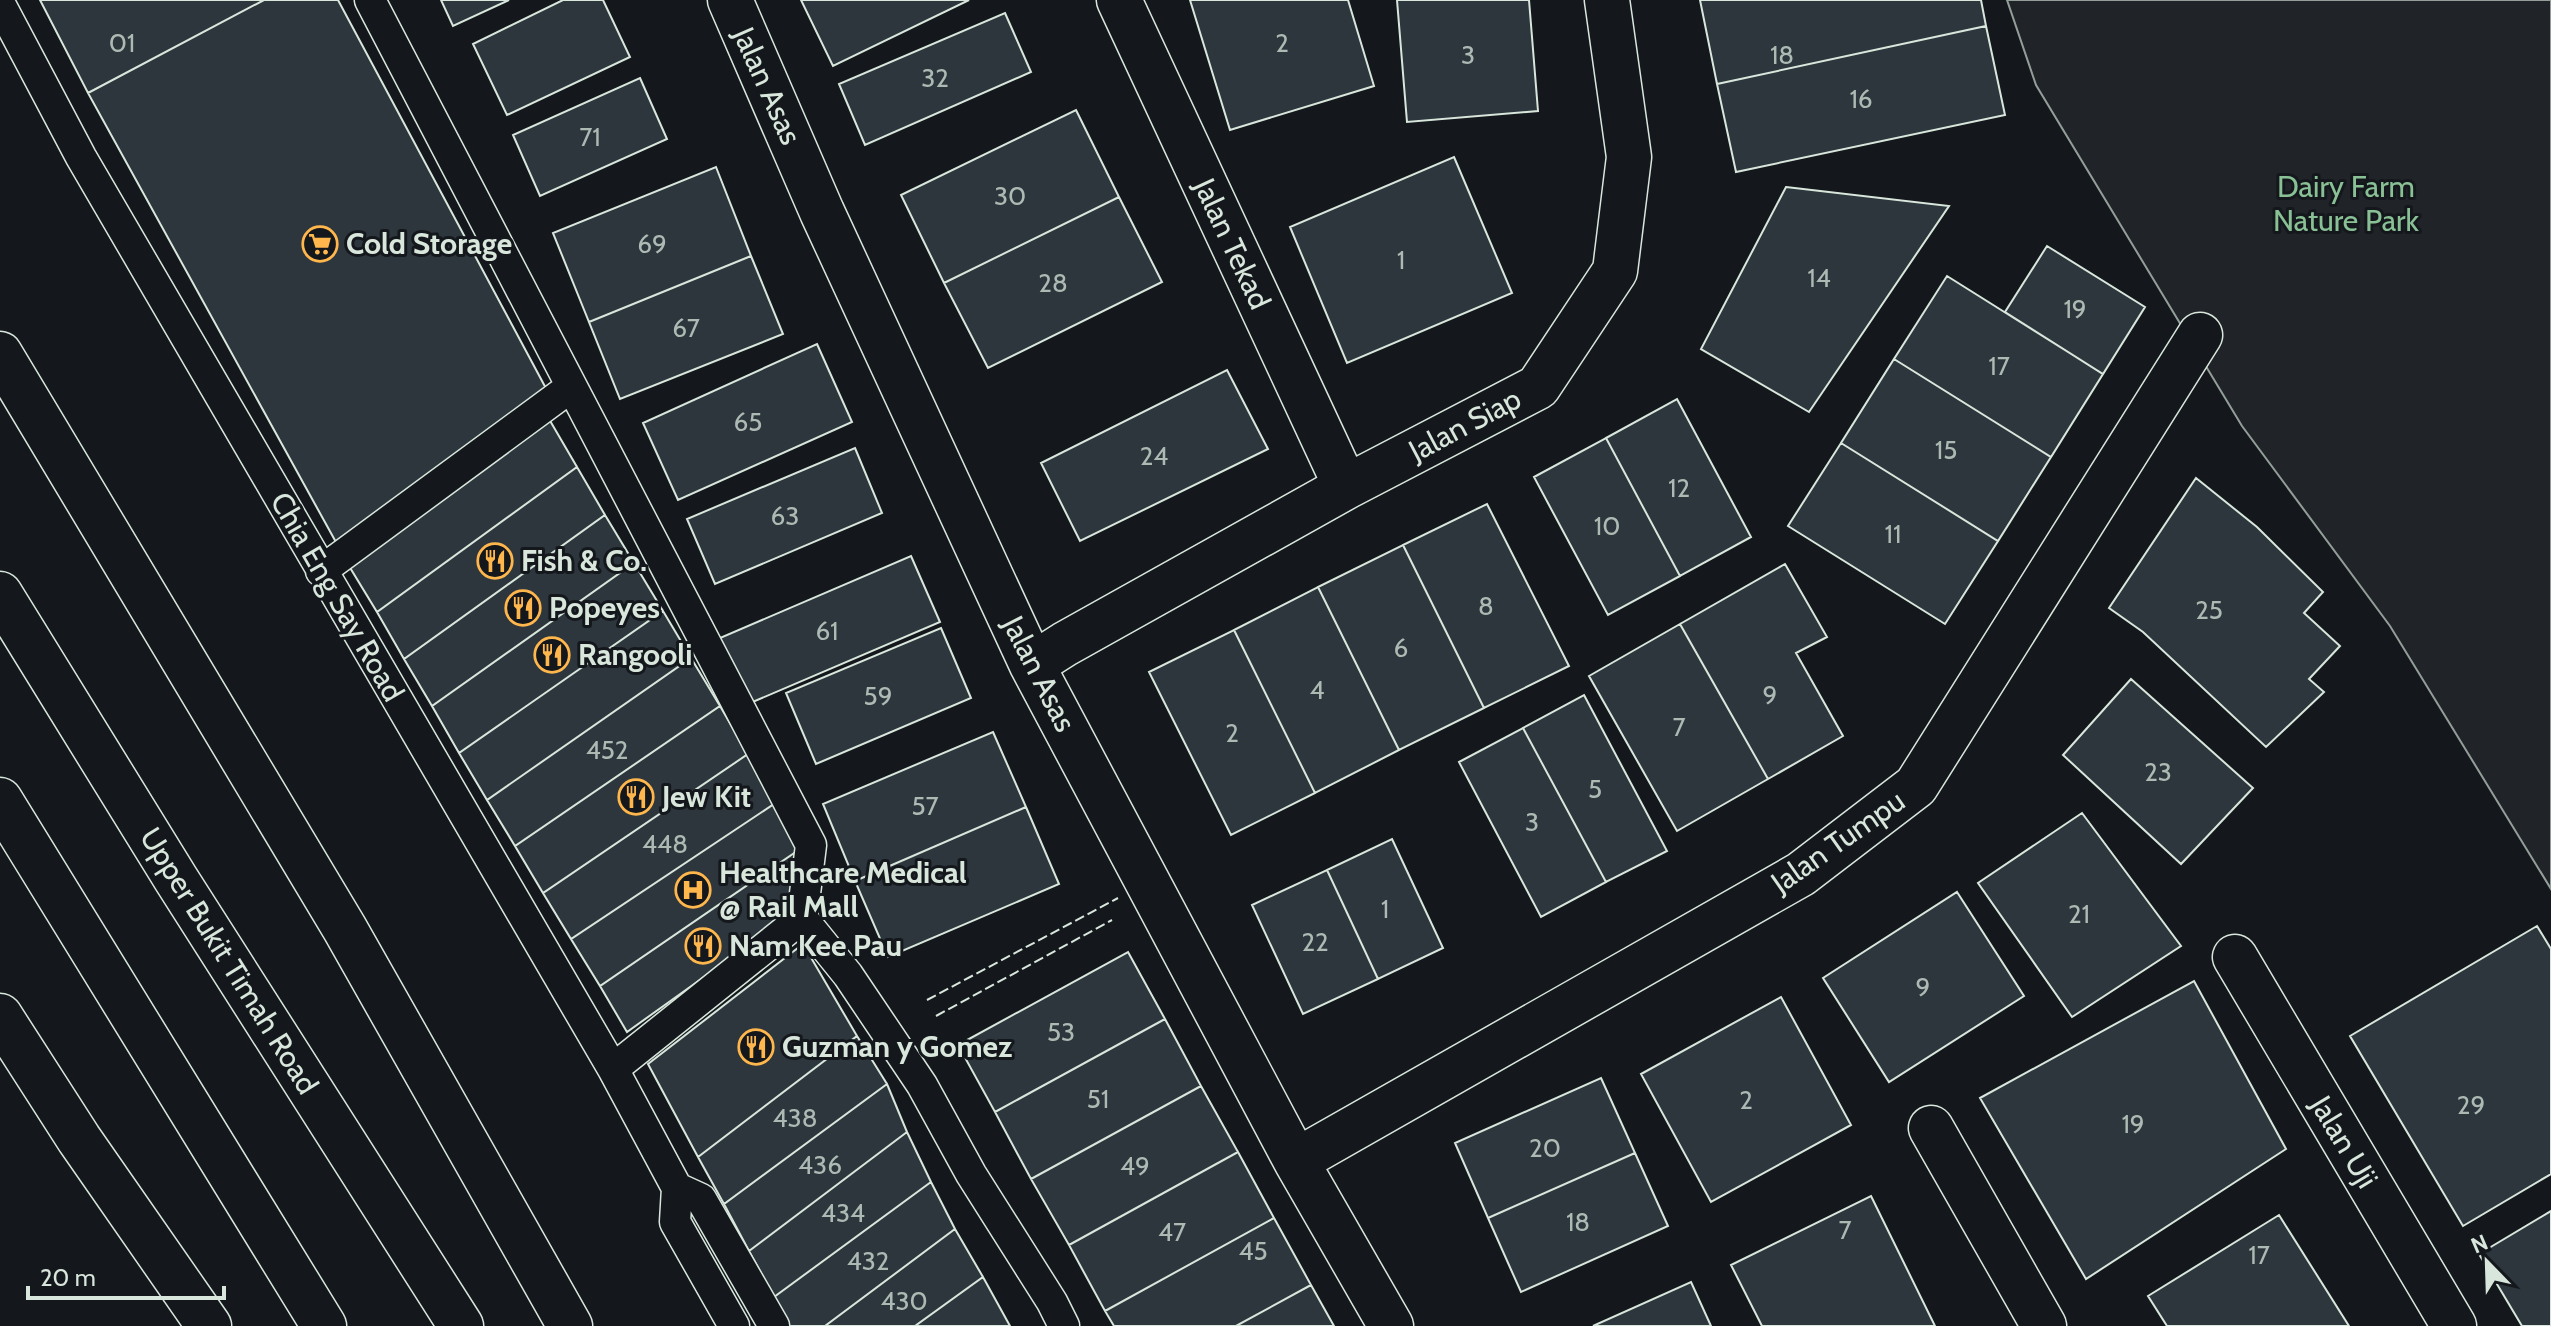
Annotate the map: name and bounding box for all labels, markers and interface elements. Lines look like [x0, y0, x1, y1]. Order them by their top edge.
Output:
street label: Jalan Asas [725, 20, 810, 150]
house number: 01 [109, 27, 135, 59]
house number: 2 [1275, 27, 1289, 59]
house number: 3 [1461, 39, 1475, 71]
house number: 18 [1770, 39, 1794, 71]
house number: 32 [921, 62, 949, 94]
house number: 16 [1849, 83, 1873, 115]
house number: 71 [579, 121, 601, 153]
park label: Dairy Farm Nature Park [2273, 168, 2420, 239]
street label: Jalan Tekad [1186, 172, 1279, 315]
house number: 30 [994, 180, 1026, 212]
supermarket icon: Cold Storage [301, 225, 339, 263]
place label: Cold Storage [346, 225, 512, 262]
house number: 69 [637, 228, 667, 260]
house number: 1 [1397, 244, 1405, 276]
house number: 14 [1807, 262, 1831, 294]
house number: 28 [1038, 267, 1068, 299]
house number: 19 [2063, 293, 2087, 325]
house number: 67 [672, 312, 700, 344]
house number: 17 [1988, 350, 2010, 382]
street label: Jalan Siap [1402, 380, 1527, 470]
house number: 65 [734, 406, 762, 438]
house number: 15 [1935, 434, 1957, 466]
house number: 24 [1140, 440, 1168, 472]
house number: 12 [1668, 472, 1690, 504]
street label: Chia Eng Say Road [263, 486, 412, 708]
house number: 63 [771, 500, 799, 532]
house number: 10 [1594, 510, 1620, 542]
house number: 11 [1885, 518, 1901, 550]
restaurant icon: Fish & Co. [476, 542, 514, 580]
place label: Fish & Co. [521, 542, 647, 579]
restaurant icon: Popeyes [504, 589, 542, 627]
place label: Popeyes [549, 589, 660, 626]
house number: 8 [1478, 590, 1494, 622]
house number: 25 [2195, 594, 2223, 626]
street label: Jalan Asas [994, 609, 1084, 738]
house number: 61 [815, 615, 839, 647]
house number: 6 [1394, 632, 1408, 664]
restaurant icon: Rangooli [533, 636, 571, 674]
place label: Rangooli [578, 636, 692, 673]
house number: 4 [1309, 674, 1325, 706]
house number: 9 [1763, 679, 1777, 711]
house number: 59 [864, 680, 892, 712]
house number: 7 [1672, 711, 1686, 743]
house number: 2 [1225, 717, 1239, 749]
house number: 452 [586, 734, 628, 766]
house number: 23 [2144, 756, 2172, 788]
house number: 5 [1588, 773, 1602, 805]
restaurant icon: Jew Kit [617, 778, 655, 816]
place label: Jew Kit [661, 778, 751, 815]
street label: Jalan Tumpu [1763, 782, 1912, 902]
house number: 57 [911, 790, 939, 822]
house number: 3 [1525, 806, 1539, 838]
street label: Upper Bukit Timah Road [132, 821, 327, 1101]
house number: 448 [642, 828, 688, 860]
place label: Healthcare Medical @ Rail Mall [719, 854, 967, 925]
hospital icon: Healthcare Medical @ Rail Mall [674, 871, 712, 909]
house number: 1 [1381, 893, 1389, 925]
house number: 21 [2068, 898, 2090, 930]
house number: 22 [1301, 926, 1329, 958]
restaurant icon: Nam Kee Pau [684, 927, 722, 965]
place label: Nam Kee Pau [729, 927, 902, 964]
house number: 9 [1916, 971, 1930, 1003]
house number: 53 [1047, 1016, 1075, 1048]
restaurant icon: Guzman y Gomez [737, 1028, 775, 1066]
place label: Guzman y Gomez [782, 1028, 1012, 1065]
house number: 51 [1087, 1083, 1109, 1115]
house number: 2 [1739, 1084, 1753, 1116]
street label: Jalan Uji [2302, 1088, 2386, 1194]
house number: 29 [2457, 1089, 2485, 1121]
house number: 438 [773, 1102, 817, 1134]
house number: 19 [2121, 1108, 2145, 1140]
house number: 20 [1529, 1132, 1561, 1164]
house number: 436 [798, 1149, 842, 1181]
house number: 49 [1120, 1150, 1150, 1182]
house number: 434 [821, 1197, 865, 1229]
house number: 18 [1566, 1206, 1590, 1238]
house number: 7 [1838, 1214, 1852, 1246]
house number: 47 [1158, 1216, 1186, 1248]
north arrow [2447, 1222, 2527, 1302]
text: N [2467, 1229, 2492, 1260]
house number: 45 [1238, 1235, 1268, 1267]
house number: 17 [2248, 1239, 2270, 1271]
house number: 432 [847, 1245, 889, 1277]
scale bar [28, 1250, 224, 1300]
text: 20 m [40, 1263, 96, 1292]
house number: 430 [880, 1285, 928, 1317]

